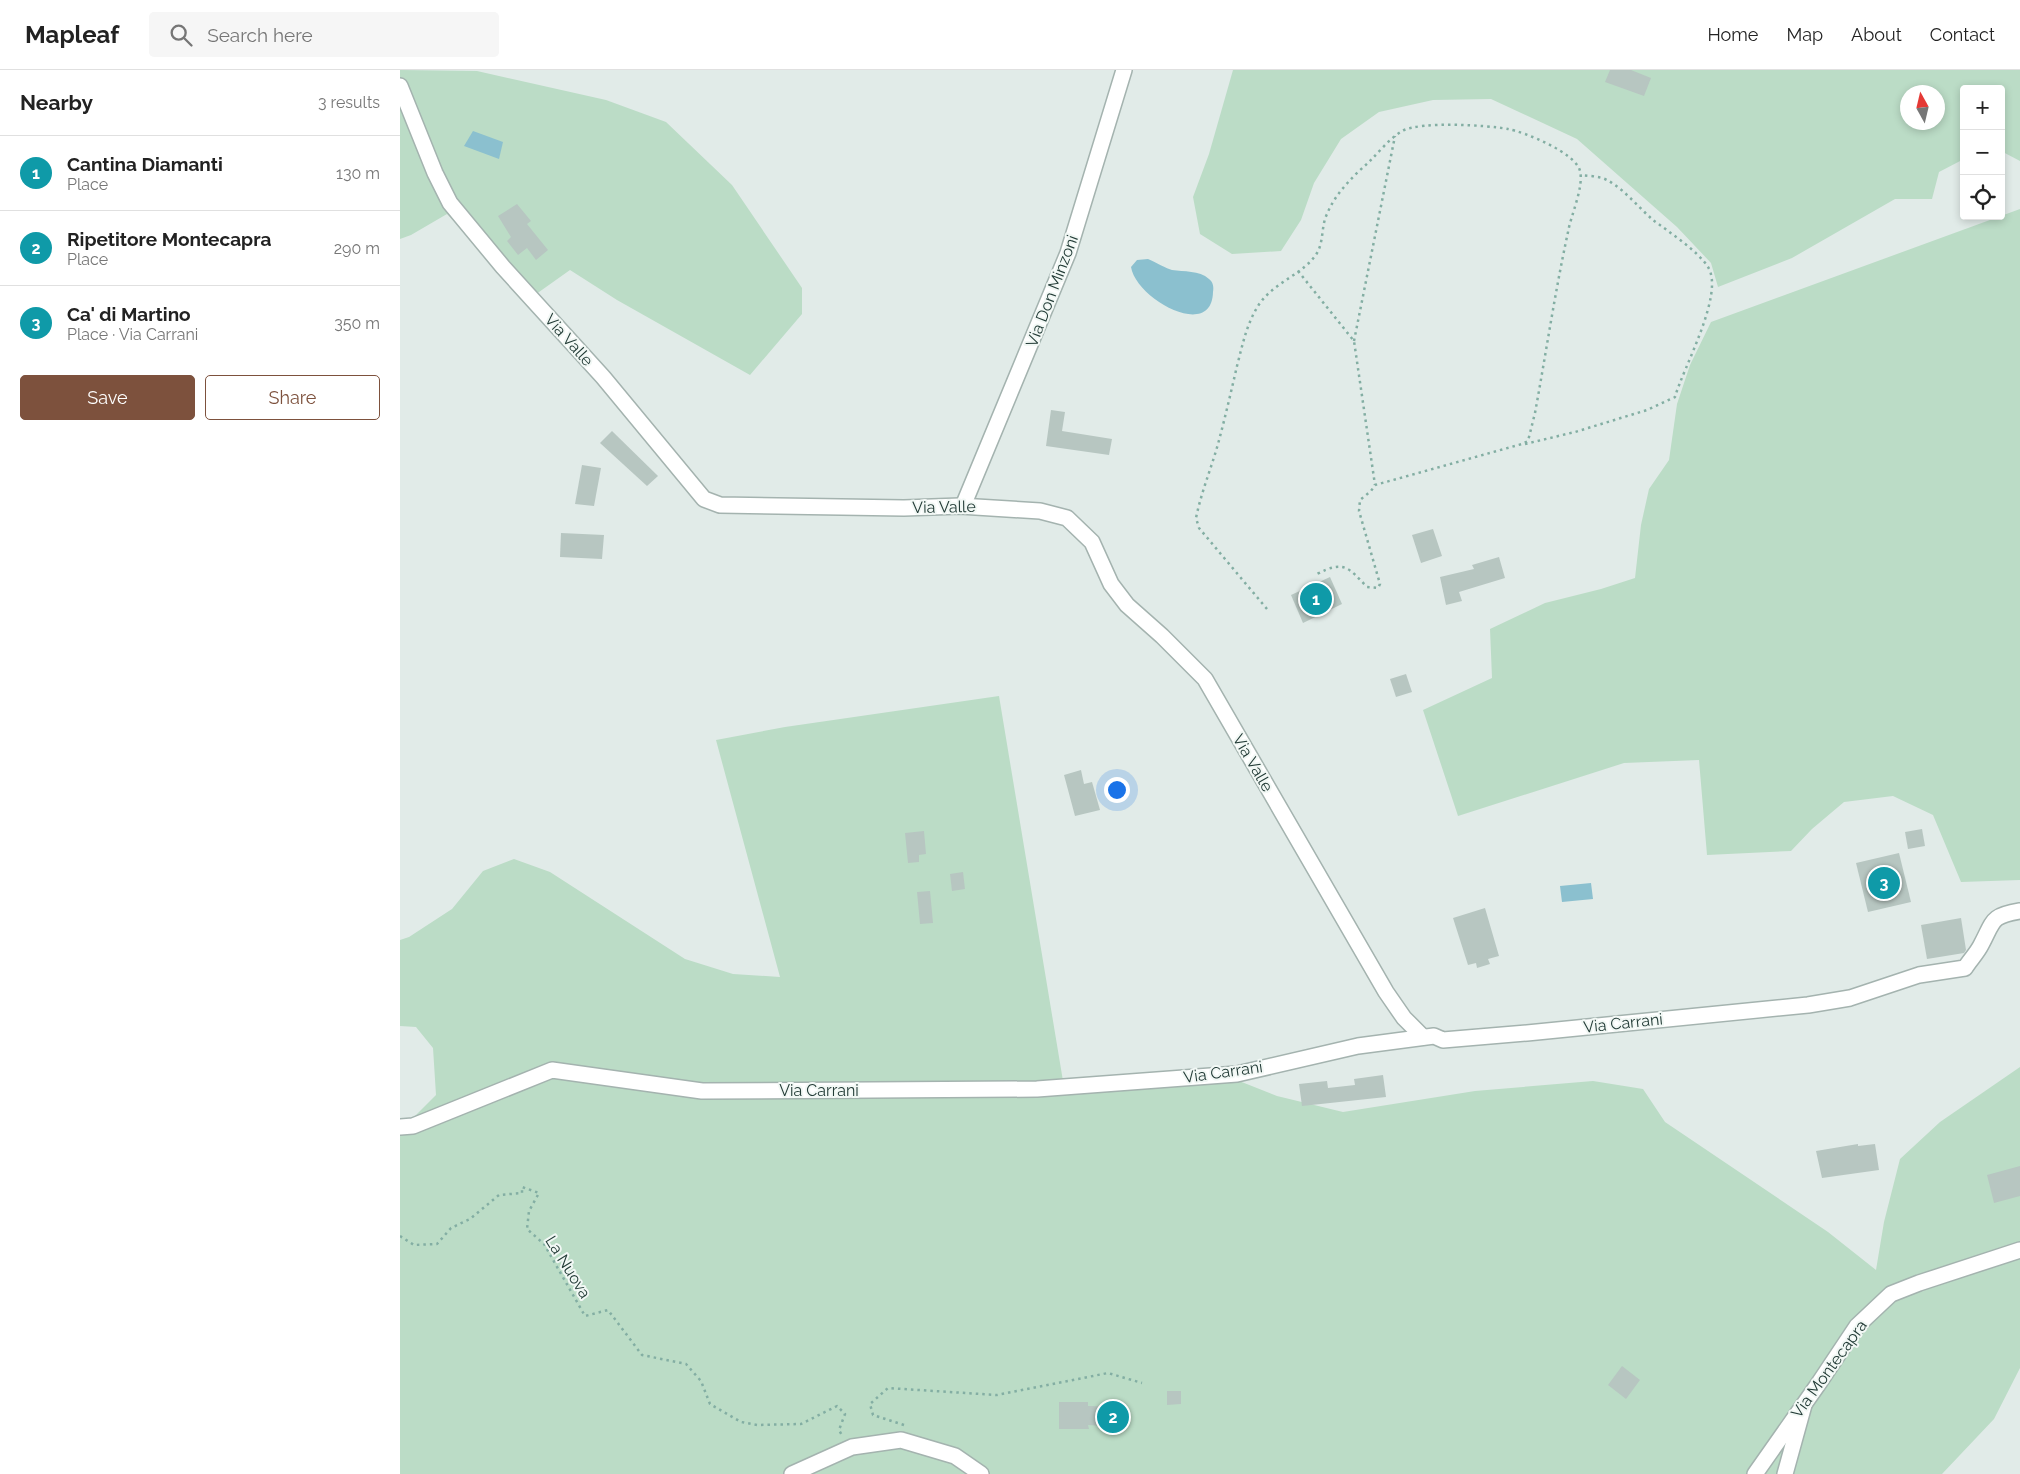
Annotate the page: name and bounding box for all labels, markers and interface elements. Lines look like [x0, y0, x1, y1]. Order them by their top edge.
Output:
search box [149, 12, 499, 57]
text: Mapleaf [25, 20, 119, 49]
icon: search [167, 21, 195, 49]
text: Search here [207, 24, 313, 46]
text: Home [1707, 24, 1758, 45]
text: Map [1786, 24, 1823, 45]
text: About [1851, 24, 1902, 45]
text: Contact [1930, 24, 1995, 45]
north arrow [1900, 85, 1945, 130]
map controls [1960, 85, 2005, 220]
button: + [1960, 85, 2005, 130]
text: Nearby [20, 90, 93, 115]
text: 3 results [318, 93, 380, 112]
button: − [1960, 130, 2005, 175]
text: Cantina Diamanti [67, 153, 223, 175]
text: 1 [32, 164, 40, 183]
text: 130 m [336, 164, 380, 183]
text: Place [67, 175, 108, 194]
button: locate [1960, 175, 2005, 220]
text: Ripetitore Montecapra [67, 228, 271, 250]
street label: Via Don Minzoni [1022, 232, 1082, 350]
text: 2 [31, 239, 41, 258]
text: 290 m [334, 239, 380, 258]
text: Place [67, 250, 108, 269]
text: Ca' di Martino [67, 303, 191, 325]
street label: Via Valle [541, 310, 597, 370]
text: 3 [32, 314, 40, 333]
text: 350 m [334, 314, 380, 333]
text: Place · Via Carrani [67, 325, 198, 344]
button: Save [20, 375, 195, 420]
button: Share [205, 375, 380, 420]
street label: Via Valle [912, 497, 976, 517]
pin: 1 [1300, 580, 1332, 618]
street label: Via Valle [1229, 731, 1277, 795]
your location [1104, 777, 1130, 803]
pin: 3 [1868, 864, 1900, 902]
street label: Via Carrani [1582, 1009, 1664, 1037]
street label: Via Carrani [1182, 1057, 1264, 1087]
street label: Via Carrani [779, 1081, 859, 1100]
street label: La Nuova [541, 1232, 595, 1302]
street label: Via Montecapra [1787, 1316, 1871, 1422]
pin: 2 [1097, 1398, 1129, 1436]

